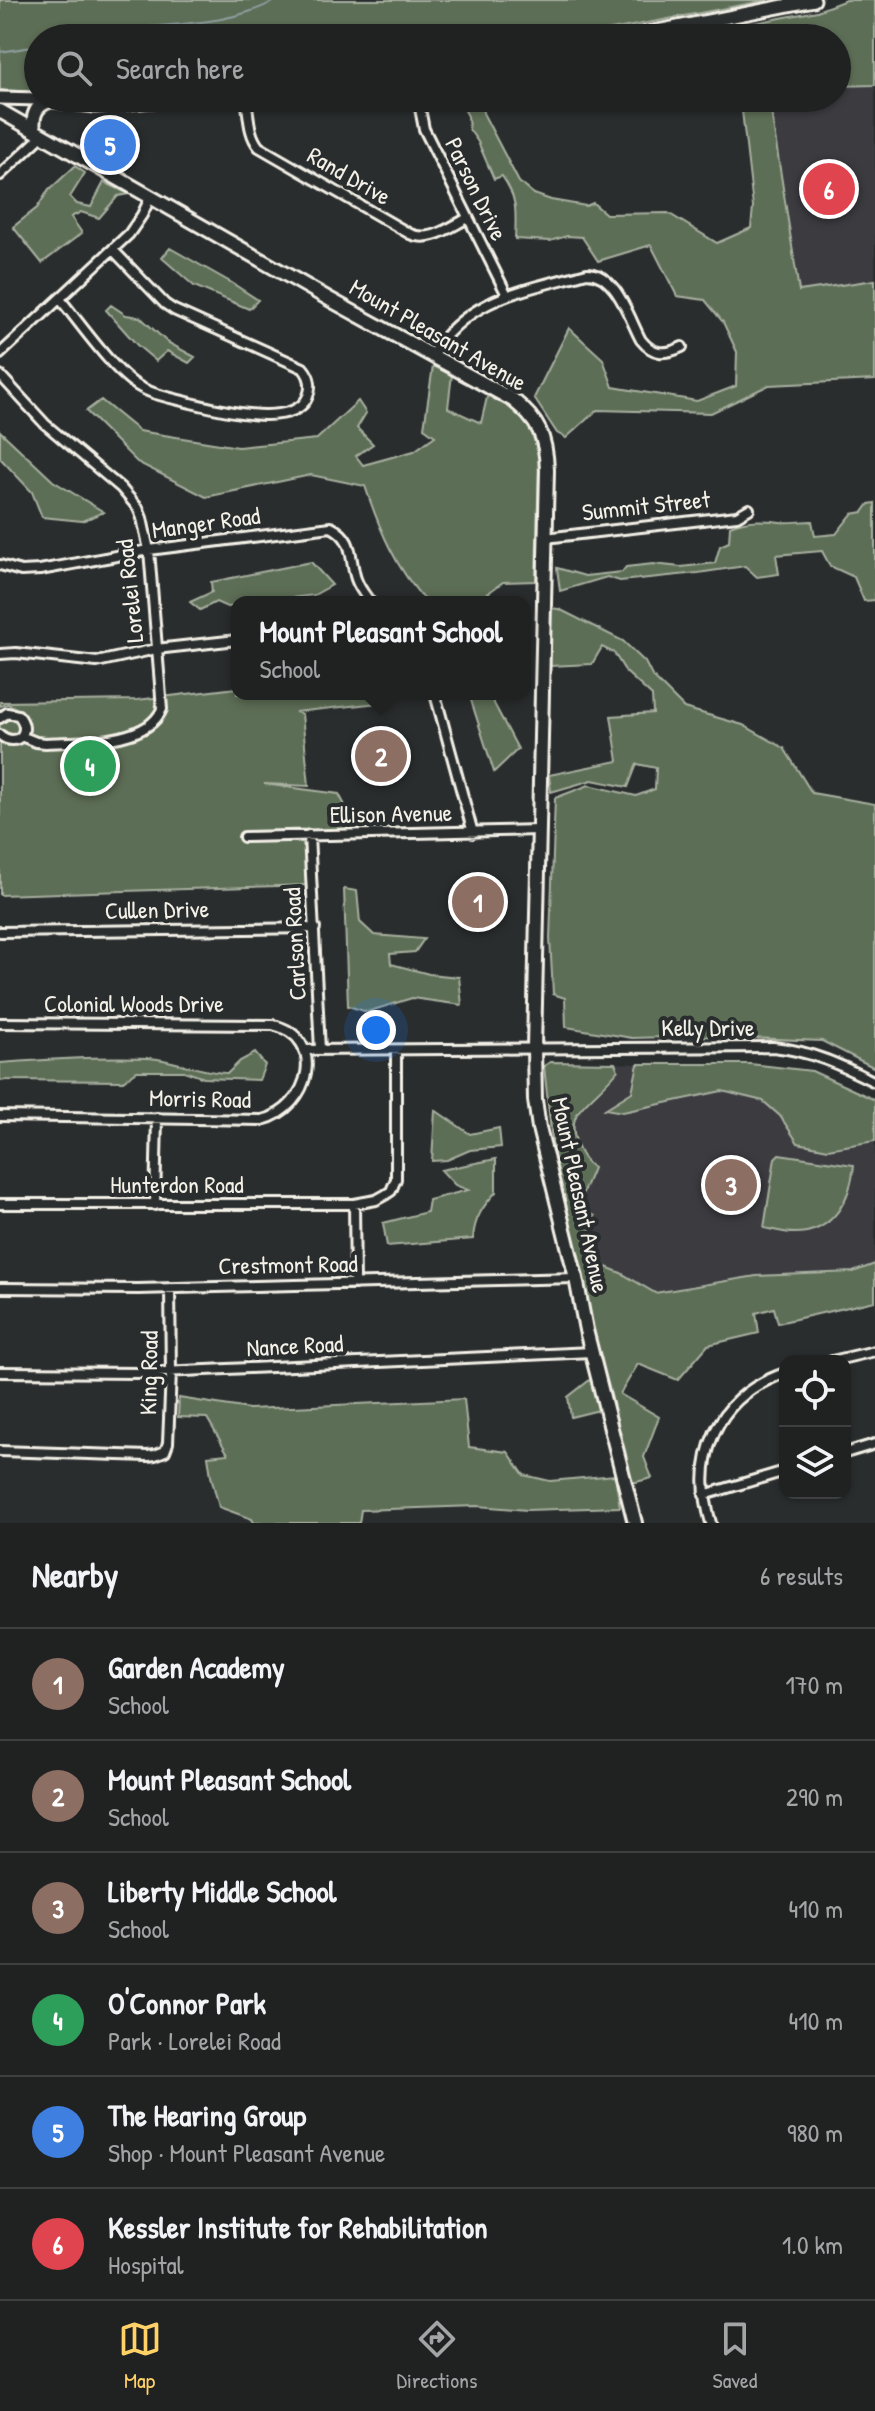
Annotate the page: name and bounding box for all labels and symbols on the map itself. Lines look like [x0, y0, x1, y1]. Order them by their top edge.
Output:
pin: 5 [84, 115, 136, 175]
street label: Parson Drive [438, 132, 516, 246]
street label: Rand Drive [302, 138, 397, 212]
pin: 6 [803, 159, 855, 219]
street label: Mount Pleasant Avenue [344, 270, 533, 398]
street label: Summit Street [580, 482, 712, 528]
street label: Manger Road [150, 499, 262, 545]
street label: Lorelei Road [108, 538, 150, 644]
pin: 2 [355, 726, 407, 786]
pin: 4 [64, 736, 116, 796]
street label: Ellison Avenue [329, 796, 453, 830]
pin: 1 [452, 872, 504, 932]
street label: Carlson Road [275, 887, 313, 1001]
street label: Cullen Drive [105, 892, 210, 926]
street label: Colonial Woods Drive [44, 987, 224, 1019]
your location [356, 1010, 396, 1050]
street label: Kelly Drive [661, 1011, 755, 1043]
street label: Morris Road [149, 1081, 251, 1115]
street label: Mount Pleasant Avenue [545, 1094, 617, 1296]
pin: 3 [705, 1155, 757, 1215]
street label: Hunterdon Road [110, 1168, 244, 1200]
street label: Crestmont Road [218, 1247, 358, 1281]
street label: Nance Road [246, 1326, 344, 1364]
street label: King Road [131, 1331, 165, 1415]

